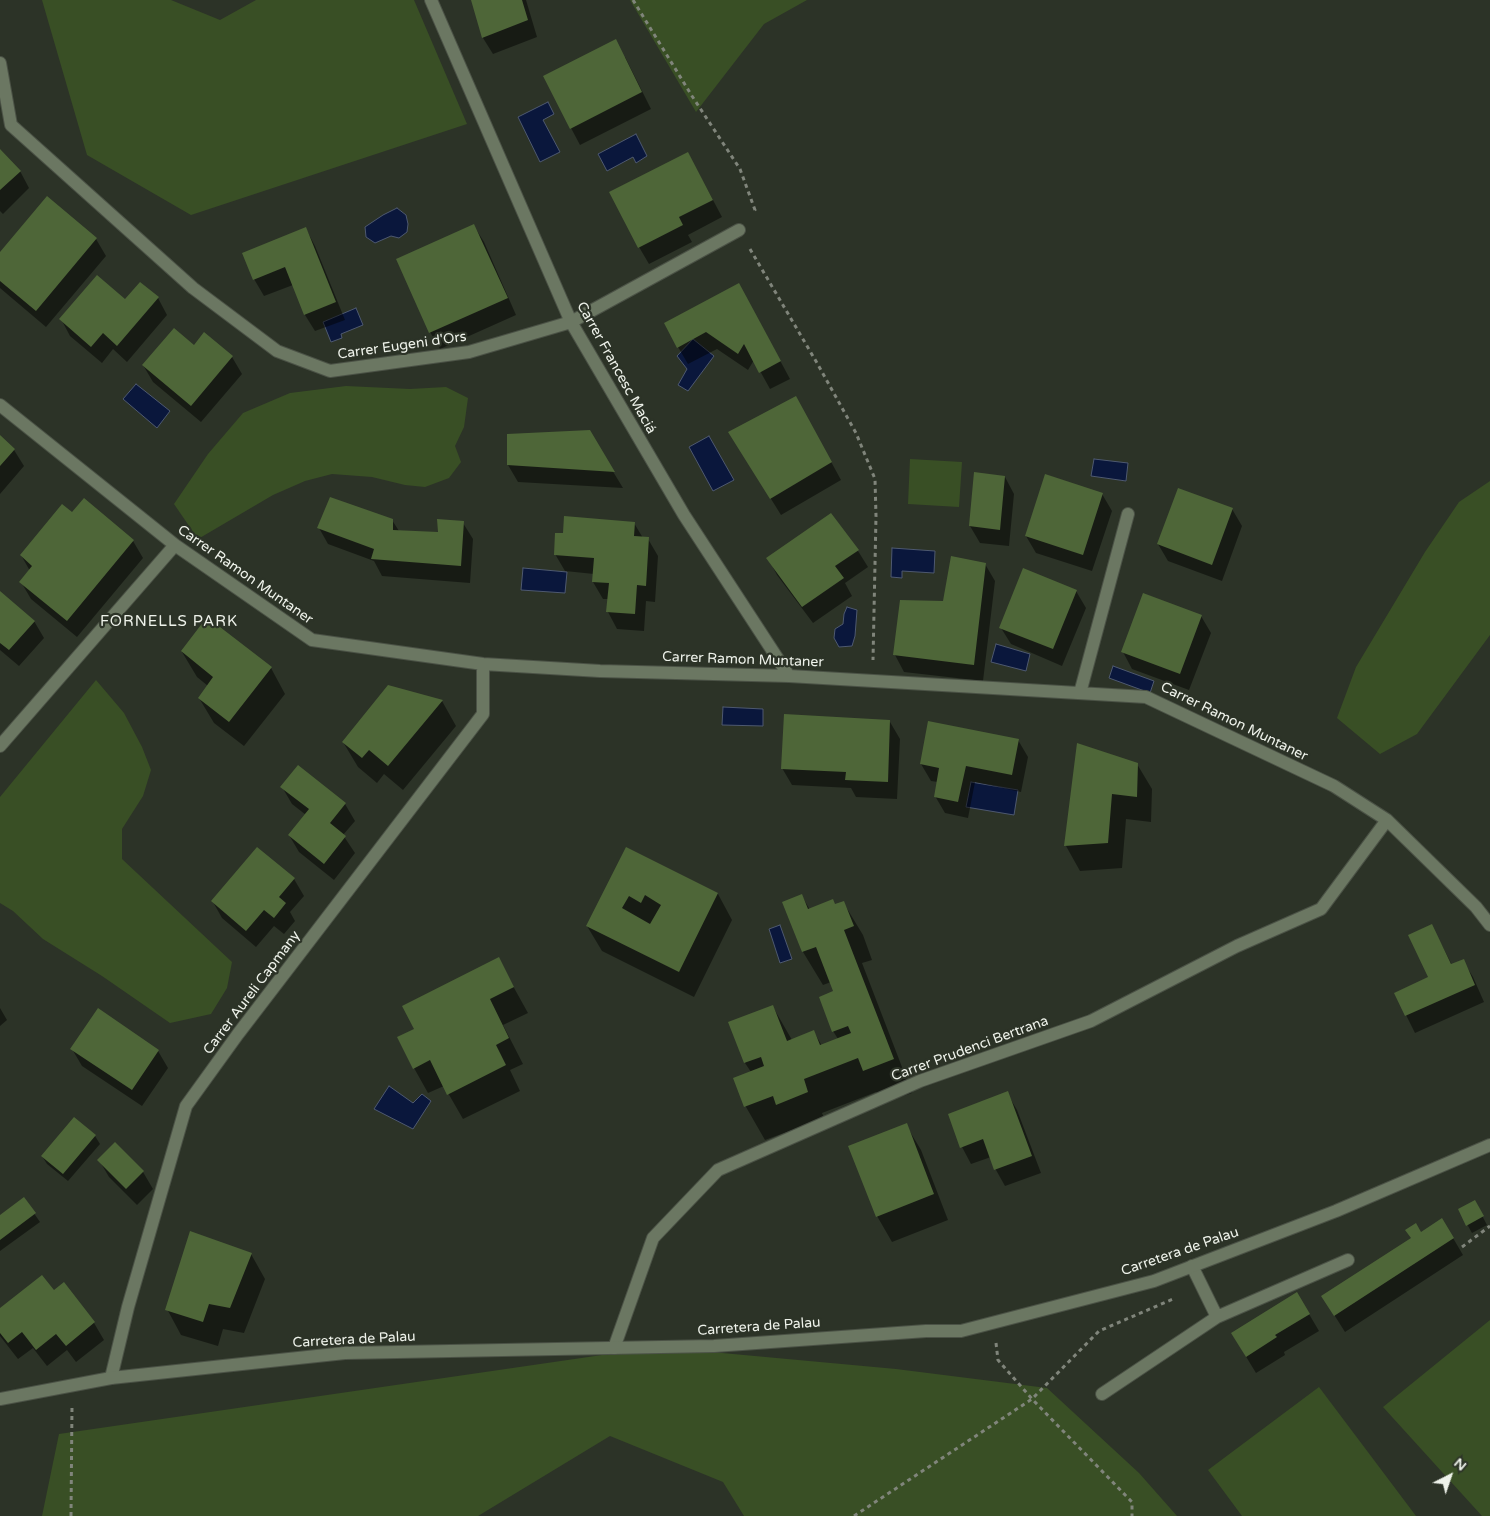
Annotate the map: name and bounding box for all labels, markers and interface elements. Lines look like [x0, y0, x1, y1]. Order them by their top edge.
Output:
street label: Carrer Francesc Maciá [573, 299, 659, 437]
street label: Carrer Eugeni d'Ors [336, 329, 468, 363]
street label: Carrer Ramon Muntaner [174, 522, 316, 628]
district label: FORNELLS PARK [98, 613, 240, 631]
street label: Carrer Ramon Muntaner [662, 649, 824, 671]
street label: Carrer Ramon Muntaner [1158, 679, 1310, 765]
street label: Carrer Aureli Capmany [200, 928, 304, 1058]
street label: Carrer Prudenci Bertrana [889, 1013, 1051, 1085]
street label: Carretera de Palau [1119, 1224, 1241, 1280]
street label: Carretera de Palau [697, 1314, 821, 1340]
street label: Carretera de Palau [292, 1328, 416, 1352]
north arrow [1425, 1451, 1475, 1501]
text: N [1450, 1454, 1470, 1474]

